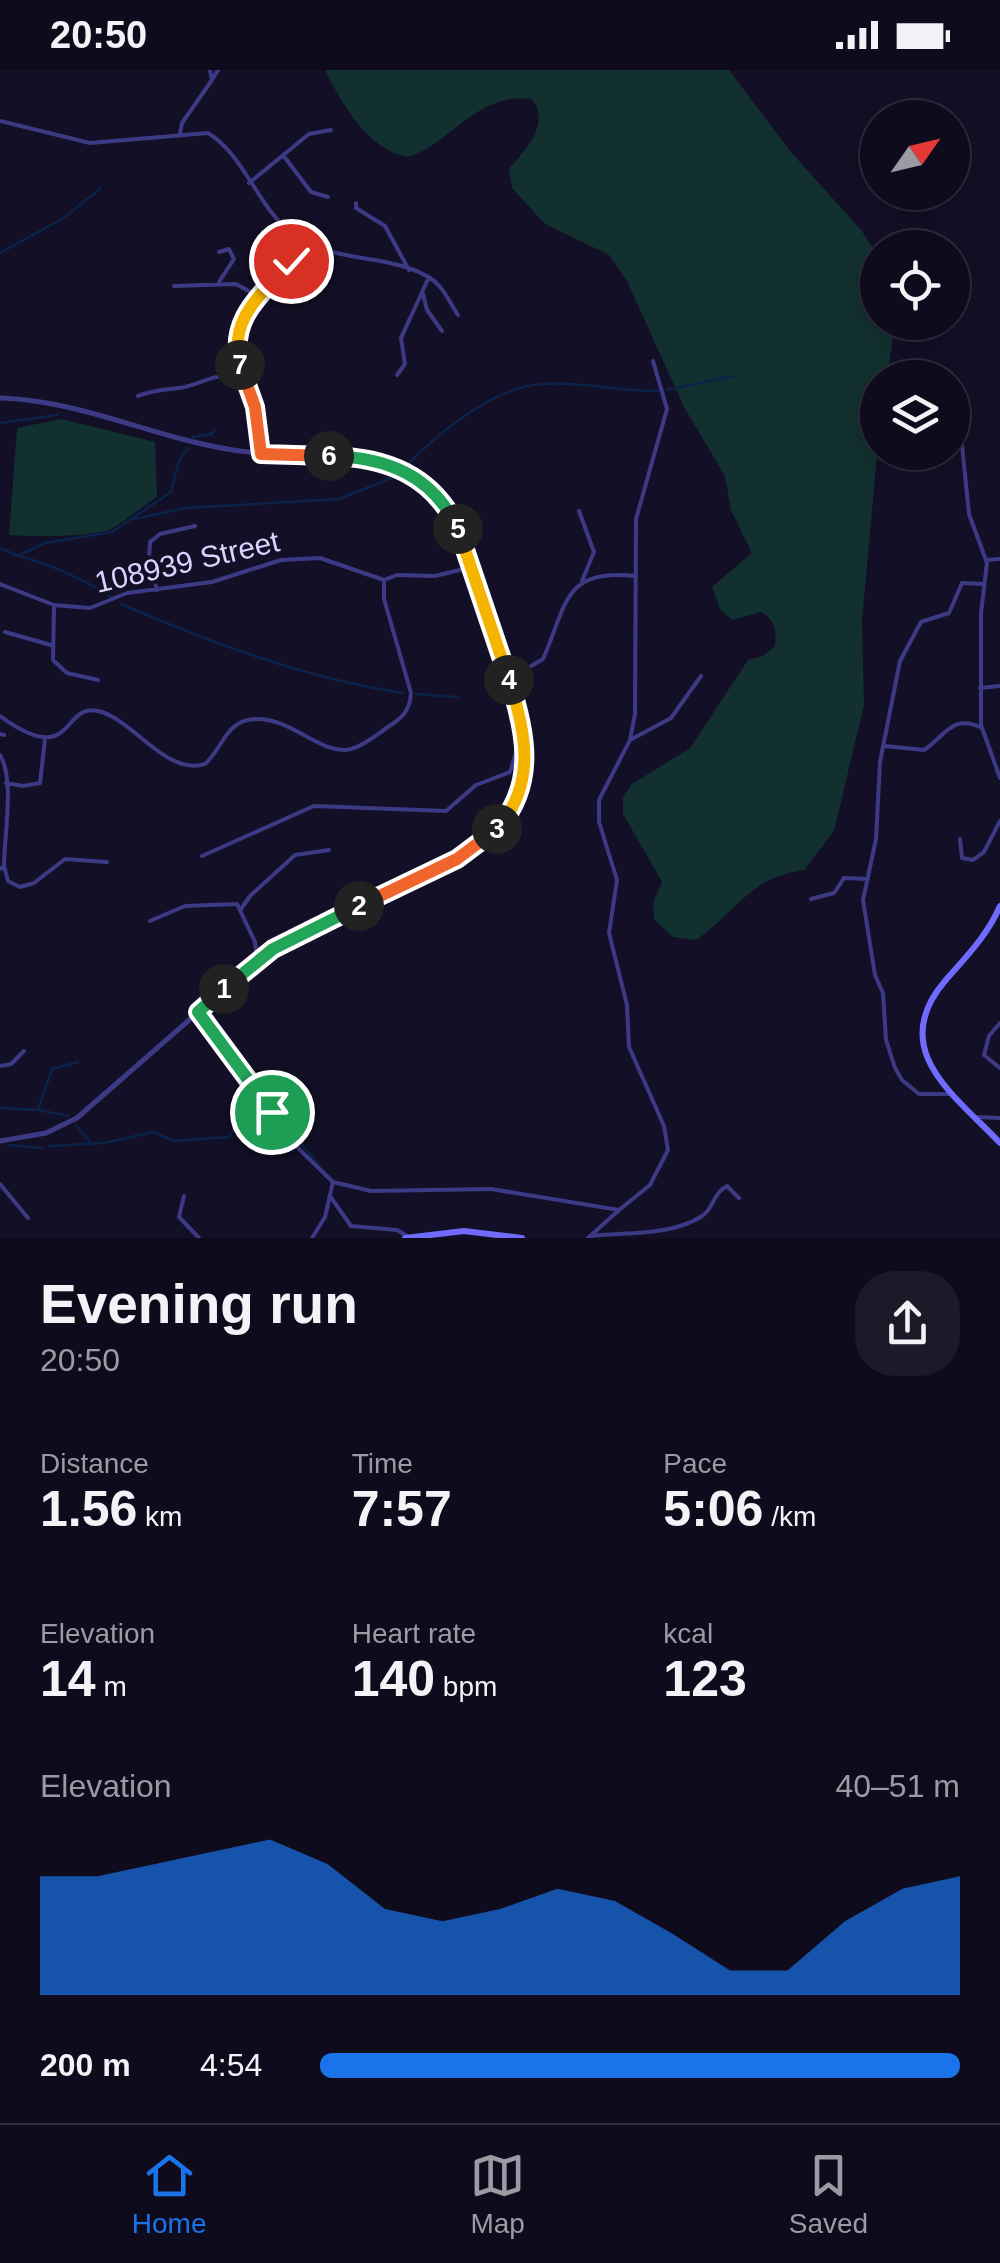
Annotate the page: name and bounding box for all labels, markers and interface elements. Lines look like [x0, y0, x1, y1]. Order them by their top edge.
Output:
text: 20:50 [50, 14, 147, 56]
north arrow [860, 100, 970, 210]
map controls [860, 100, 970, 470]
pin [249, 219, 334, 304]
button: locate [860, 230, 970, 340]
icon: check [264, 234, 319, 289]
pin: 7 [215, 340, 265, 390]
text: 7 [232, 349, 248, 380]
button: layers [860, 360, 970, 470]
pin: 6 [304, 431, 354, 481]
text: 6 [321, 440, 337, 471]
pin: 5 [433, 504, 483, 554]
text: 5 [450, 513, 466, 544]
street label: 108939 Street [91, 524, 283, 599]
pin: 4 [484, 655, 534, 705]
text: 4 [501, 664, 517, 695]
pin: 3 [472, 804, 522, 854]
text: 3 [489, 813, 505, 844]
pin: 2 [334, 881, 384, 931]
text: 2 [351, 890, 367, 921]
pin: 1 [199, 964, 249, 1014]
text: 1 [216, 973, 232, 1004]
pin [230, 1070, 315, 1155]
icon: arrive [245, 1085, 300, 1140]
button: share [855, 1271, 960, 1376]
text: Evening run [40, 1273, 358, 1335]
text: 20:50 [40, 1342, 120, 1378]
text: Distance [40, 1448, 149, 1479]
text: Time [352, 1448, 413, 1479]
text: Pace [663, 1448, 727, 1479]
text: 1.56 [40, 1481, 137, 1537]
text: 7:57 [352, 1481, 452, 1537]
text: 5:06 [663, 1481, 763, 1537]
text: km [137, 1501, 182, 1532]
text: /km [763, 1501, 816, 1532]
text: Elevation [40, 1618, 155, 1649]
text: Heart rate [352, 1618, 476, 1649]
text: kcal [663, 1618, 713, 1649]
text: 14 [40, 1651, 96, 1707]
text: 140 [352, 1651, 435, 1707]
text: 123 [663, 1651, 747, 1707]
text: m [96, 1671, 127, 1702]
text: bpm [435, 1671, 497, 1702]
text: Elevation [40, 1768, 172, 1804]
text: 40–51 m [835, 1768, 960, 1804]
text: 200 m [40, 2047, 131, 2083]
text: 4:54 [200, 2047, 262, 2083]
tab: Home [132, 2148, 207, 2240]
tab: Map [470, 2148, 525, 2240]
tab: Saved [789, 2148, 868, 2240]

